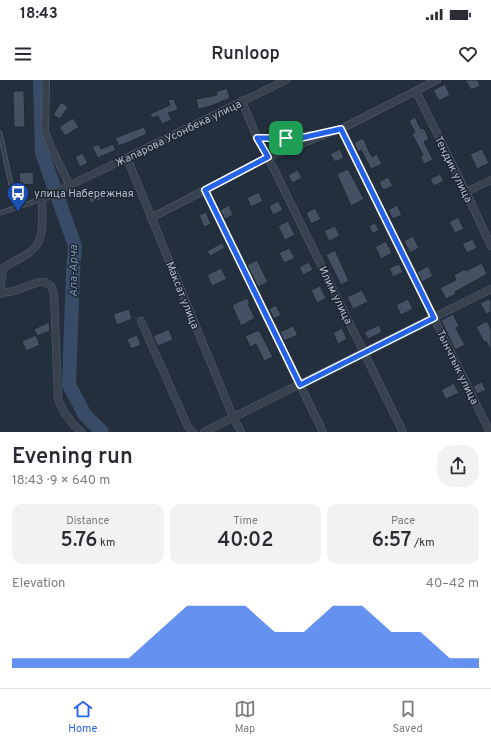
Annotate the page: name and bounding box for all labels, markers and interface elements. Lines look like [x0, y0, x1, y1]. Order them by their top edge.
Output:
text: 18:43 [20, 5, 58, 24]
icon: menu [12, 43, 34, 65]
text: Runloop [211, 43, 280, 66]
icon: heart [457, 43, 479, 65]
street label: Жапарова Усонбека улица [113, 97, 244, 171]
pin [269, 121, 303, 155]
icon: arrive [275, 127, 297, 149]
street label: Тендик улица [431, 134, 475, 205]
bus stop icon: улица Набережная [5, 180, 31, 213]
place label: улица Набережная [34, 187, 134, 201]
water label: Ала-Арча [66, 244, 82, 297]
street label: Максат улица [162, 260, 202, 331]
street label: Илим улица [315, 264, 355, 327]
street label: Тынчтык улица [433, 328, 481, 407]
text: Evening run [12, 444, 133, 471]
button: share [437, 445, 479, 487]
text: 18:43 · 9 × 640 m [12, 473, 110, 489]
text: Distance [66, 514, 109, 528]
text: Time [233, 514, 258, 528]
text: Pace [391, 514, 415, 528]
text: 5.76 [60, 528, 97, 554]
text: 40:02 [218, 528, 273, 554]
text: 6:57 [372, 528, 411, 554]
text: km [97, 536, 115, 550]
text: /km [411, 536, 435, 550]
text: Elevation [12, 576, 65, 592]
text: 40–42 m [426, 576, 479, 592]
tab: Home [68, 698, 97, 736]
tab: Map [234, 698, 256, 736]
tab: Saved [393, 698, 423, 736]

